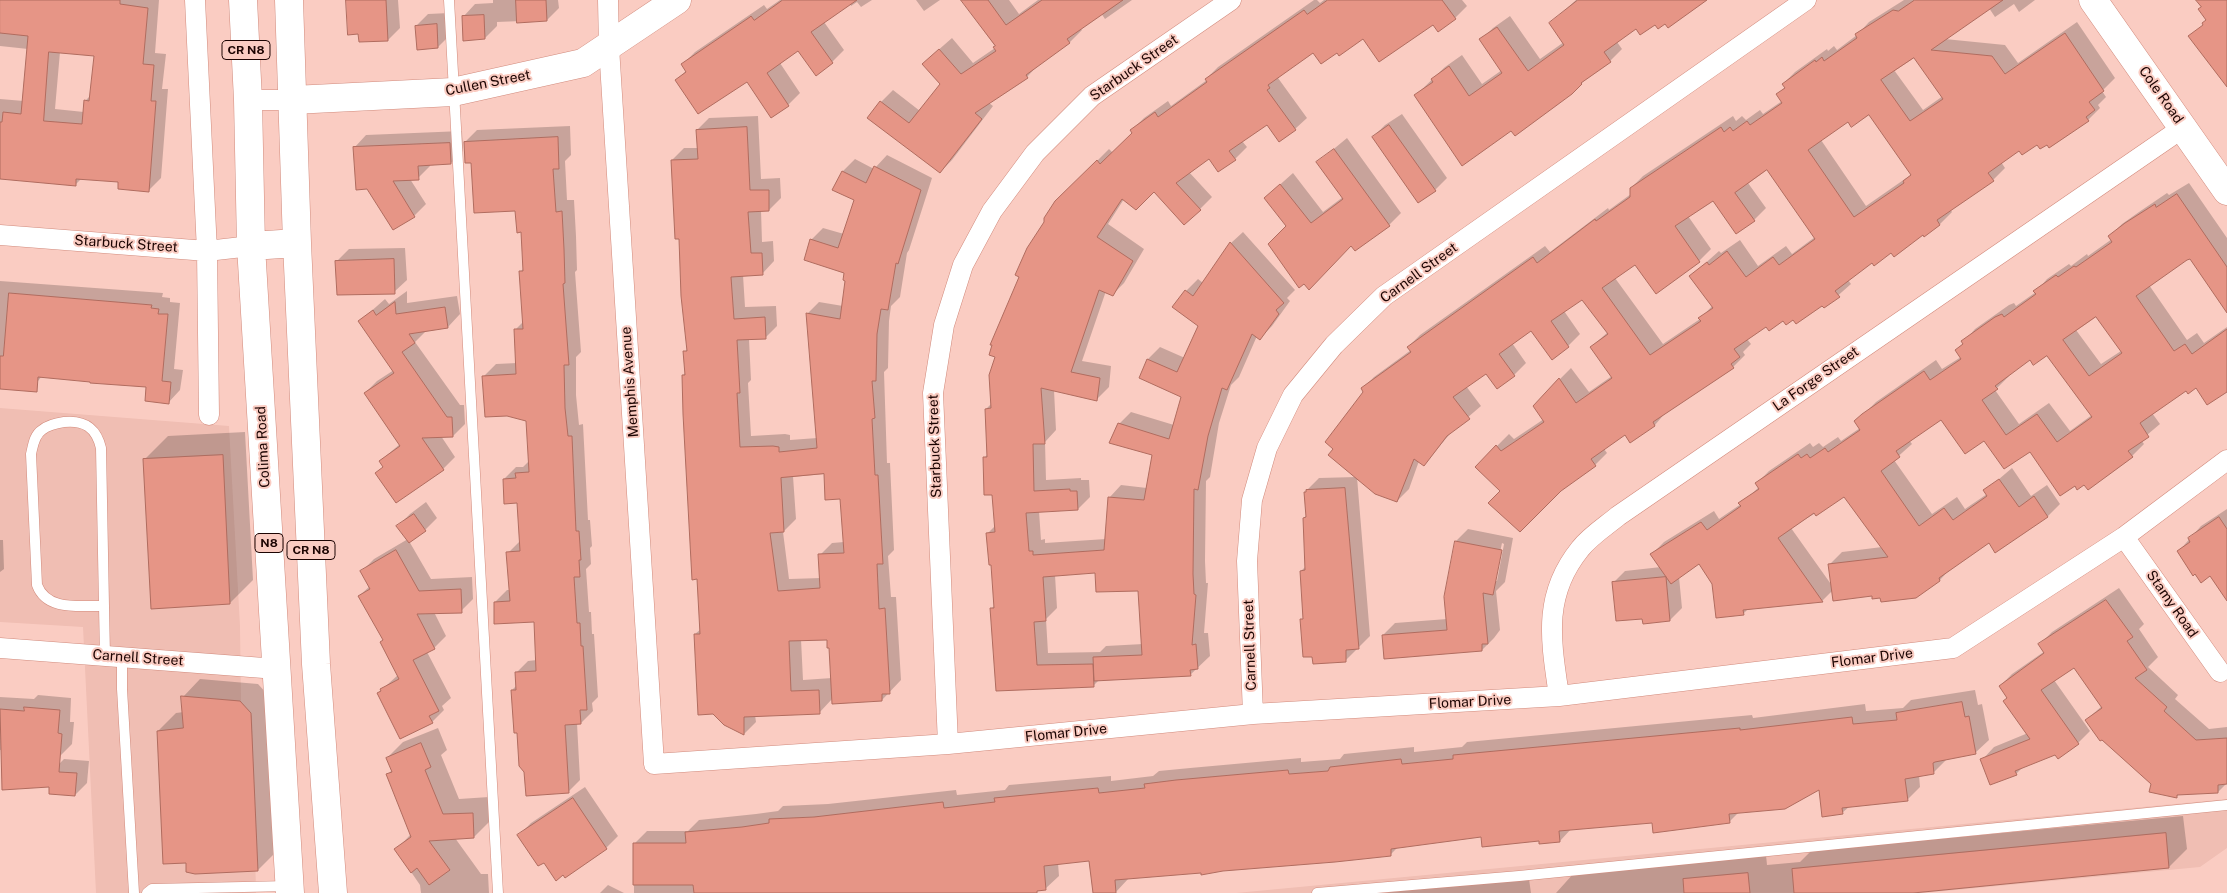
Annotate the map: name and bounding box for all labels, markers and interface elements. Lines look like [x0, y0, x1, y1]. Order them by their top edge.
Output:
street label: Starbuck Street [1087, 31, 1181, 105]
road number: CR N8 [222, 40, 270, 60]
street label: Cole Road [2135, 63, 2187, 127]
street label: Cullen Street [444, 67, 532, 99]
street label: Starbuck Street [74, 232, 178, 256]
street label: Carnell Street [1377, 239, 1461, 307]
street label: Memphis Avenue [618, 326, 642, 438]
street label: La Forge Street [1770, 343, 1862, 415]
street label: Starbuck Street [925, 394, 945, 498]
street label: Colima Road [252, 406, 274, 488]
road number: N8 [255, 534, 283, 552]
road number: CR N8 [287, 540, 335, 560]
street label: Stamy Road [2143, 567, 2201, 641]
street label: Carnell Street [1240, 599, 1260, 691]
street label: Flomar Drive [1830, 645, 1914, 671]
street label: Carnell Street [92, 646, 184, 670]
street label: Flomar Drive [1428, 691, 1512, 713]
street label: Flomar Drive [1024, 720, 1108, 746]

